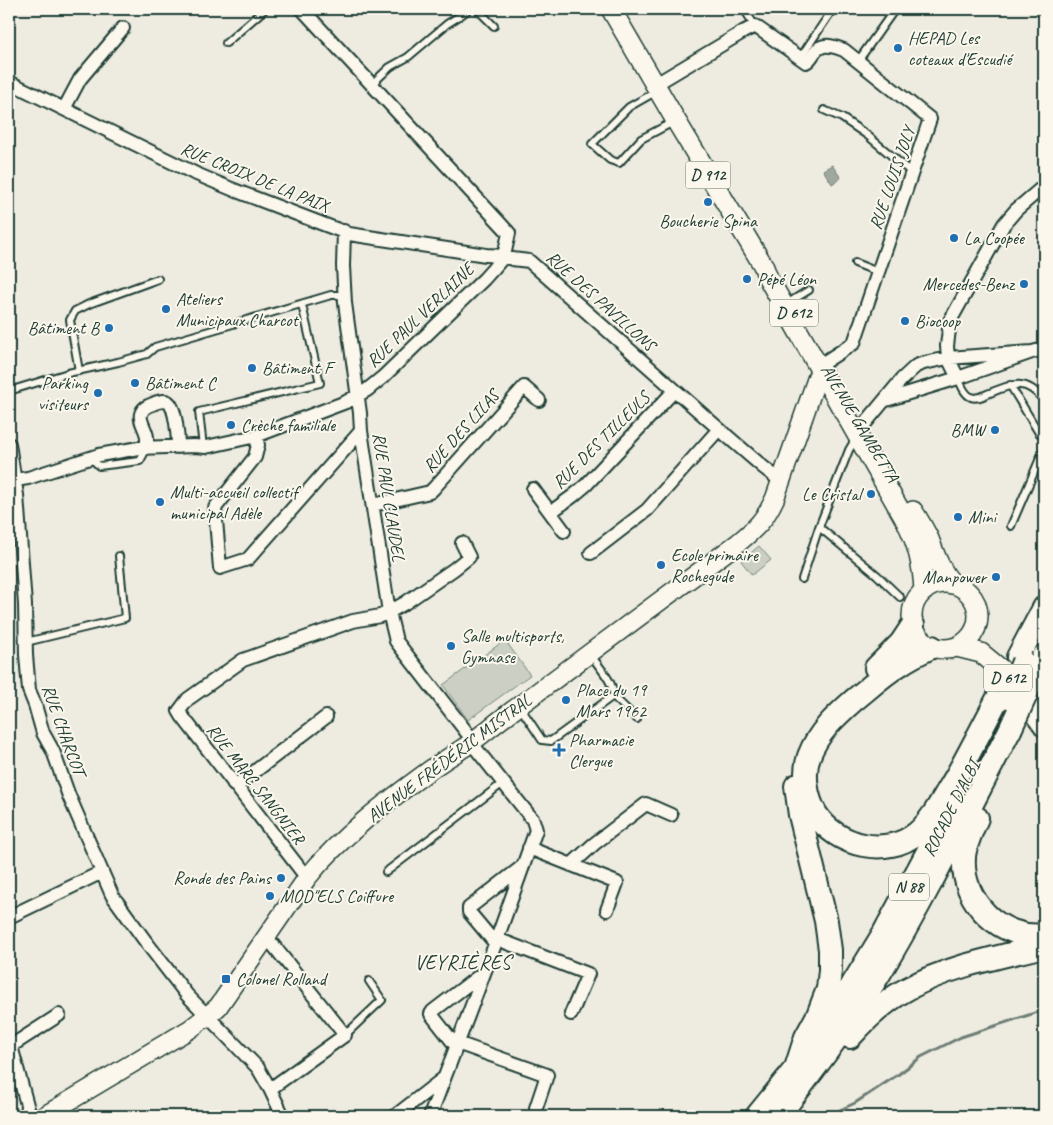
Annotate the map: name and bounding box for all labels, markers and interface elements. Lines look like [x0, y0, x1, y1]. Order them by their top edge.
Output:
place label: HEPAD Les coteaux d'Escudié [908, 27, 1014, 70]
marker: HEPAD Les coteaux d'Escudié [892, 42, 904, 54]
street label: RUE LOUIS JOLY [864, 121, 921, 232]
street label: RUE CROIX DE LA PAIX [178, 137, 334, 217]
road number: D 912 [686, 162, 730, 188]
marker: Boucherie Spina [702, 196, 714, 208]
place label: Boucherie Spina [659, 210, 758, 232]
place label: La Coopée [964, 227, 1025, 249]
marker: La Coopée [948, 232, 960, 244]
street label: RUE DES PAVILLONS [542, 246, 663, 358]
street label: RUE PAUL VERLAINE [362, 257, 480, 372]
place label: Pépé Léon [757, 268, 817, 290]
marker: Pépé Léon [741, 273, 753, 285]
place label: Mercedes-Benz [923, 273, 1016, 295]
marker: Mercedes-Benz [1018, 278, 1030, 290]
place label: Ateliers Municipaux Charcot [176, 288, 300, 331]
road number: D 612 [770, 300, 818, 326]
marker: Ateliers Municipaux Charcot [160, 303, 172, 315]
place label: Biocoop [915, 310, 961, 332]
marker: Biocoop [899, 315, 911, 327]
place label: Bâtiment B [28, 317, 101, 339]
marker: Bâtiment B [103, 322, 115, 334]
place label: Bâtiment F [262, 357, 336, 379]
street label: AVENUE GAMBETTA [816, 360, 904, 487]
marker: Bâtiment F [246, 362, 258, 374]
place label: Parking visiteurs [38, 372, 90, 415]
place label: Bâtiment C [145, 372, 218, 394]
marker: Bâtiment C [129, 377, 141, 389]
street label: RUE DES LILAS [418, 383, 506, 477]
street label: RUE DES TILLEULS [548, 385, 656, 493]
marker: Parking visiteurs [92, 387, 104, 399]
place label: Crèche familiale [241, 414, 336, 436]
marker: Crèche familiale [225, 419, 237, 431]
place label: BMW [950, 419, 987, 441]
marker: BMW [989, 424, 1001, 436]
street label: RUE PAUL CLAUDEL [368, 431, 410, 564]
place label: Multi-accueil collectif municipal Adèle [170, 481, 302, 524]
place label: Le Cristal [802, 483, 864, 505]
marker: Le Cristal [865, 488, 877, 500]
marker: Multi-accueil collectif municipal Adèle [154, 496, 166, 508]
place label: Mini [968, 506, 999, 528]
marker: Mini [952, 511, 964, 523]
place label: Ecole primaire Rochegude [671, 544, 759, 587]
marker: Ecole primaire Rochegude [655, 559, 667, 571]
place label: Manpower [922, 566, 989, 588]
marker: Manpower [990, 571, 1002, 583]
place label: Salle multisports, Gymnase [461, 625, 564, 668]
marker: Salle multisports, Gymnase [445, 640, 457, 652]
road number: D 612 [984, 664, 1032, 691]
place label: Place du 19 Mars 1962 [576, 679, 648, 722]
street label: RUE CHARCOT [37, 682, 92, 783]
street label: AVENUE FRÉDÉRIC MISTRAL [363, 688, 536, 827]
marker: Place du 19 Mars 1962 [560, 694, 572, 706]
street label: RUE MARC SANGNIER [202, 719, 311, 849]
place label: Pharmacie Clergue [569, 729, 634, 772]
marker: Pharmacie Clergue [553, 744, 565, 756]
street label: ROCADE D'ALBI [917, 753, 986, 860]
place label: Ronde des Pains [173, 867, 273, 889]
marker: Ronde des Pains [275, 872, 287, 884]
road number: N 88 [889, 874, 929, 900]
place label: MOD"ELS Coiffure [280, 885, 394, 907]
marker: MOD"ELS Coiffure [264, 890, 276, 902]
district label: VEYRIÈRES [414, 950, 515, 975]
place label: Colonel Rolland [236, 968, 329, 990]
marker: Colonel Rolland [220, 973, 232, 985]

